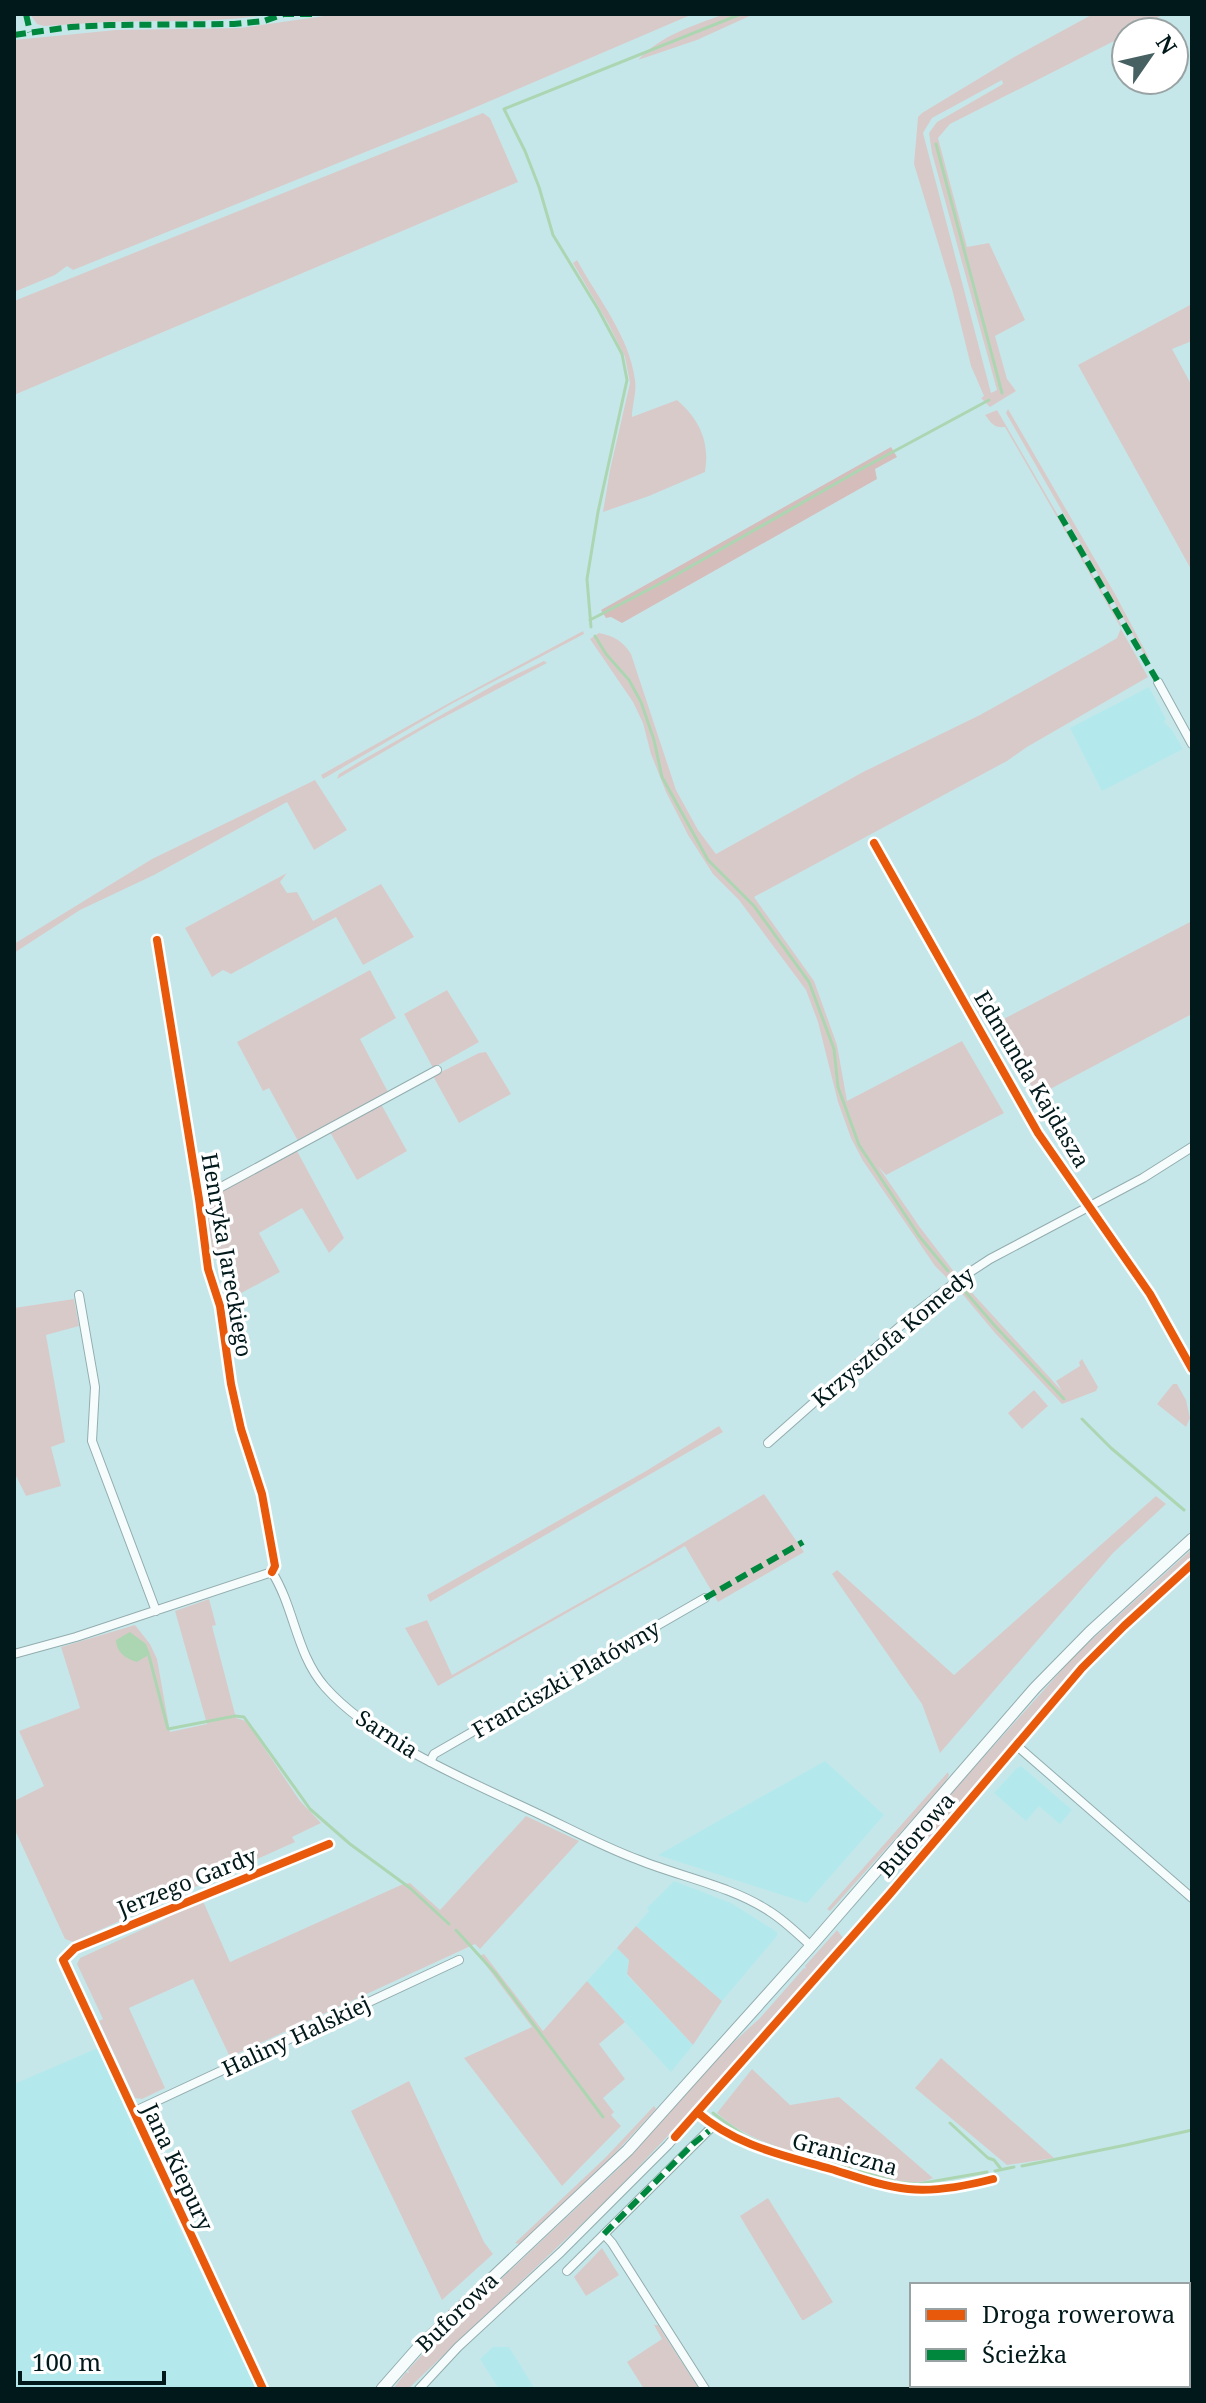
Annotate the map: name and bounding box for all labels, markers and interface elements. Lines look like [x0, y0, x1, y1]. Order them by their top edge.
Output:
north arrow [1110, 16, 1190, 96]
text: N [1150, 29, 1185, 60]
street label: Edmunda Kajdasza [968, 984, 1098, 1173]
street label: Henryka Jareckiego [195, 1150, 261, 1359]
street label: Krzysztofa Komedy [805, 1259, 980, 1413]
street label: Franciszki Platówny [466, 1612, 665, 1744]
street label: Sarnia [351, 1702, 424, 1764]
street label: Buforowa [870, 1785, 961, 1883]
street label: Jerzego Gardy [112, 1839, 261, 1923]
street label: Haliny Halskiej [217, 1988, 375, 2083]
street label: Jana Kiepury [136, 2097, 222, 2236]
street label: Graniczna [789, 2125, 901, 2181]
street label: Buforowa [409, 2265, 504, 2358]
legend [910, 2283, 1190, 2387]
text: Droga rowerowa [982, 2297, 1175, 2330]
scale bar [20, 2335, 164, 2385]
text: Ścieżka [982, 2337, 1067, 2370]
text: 100 m [32, 2345, 101, 2378]

